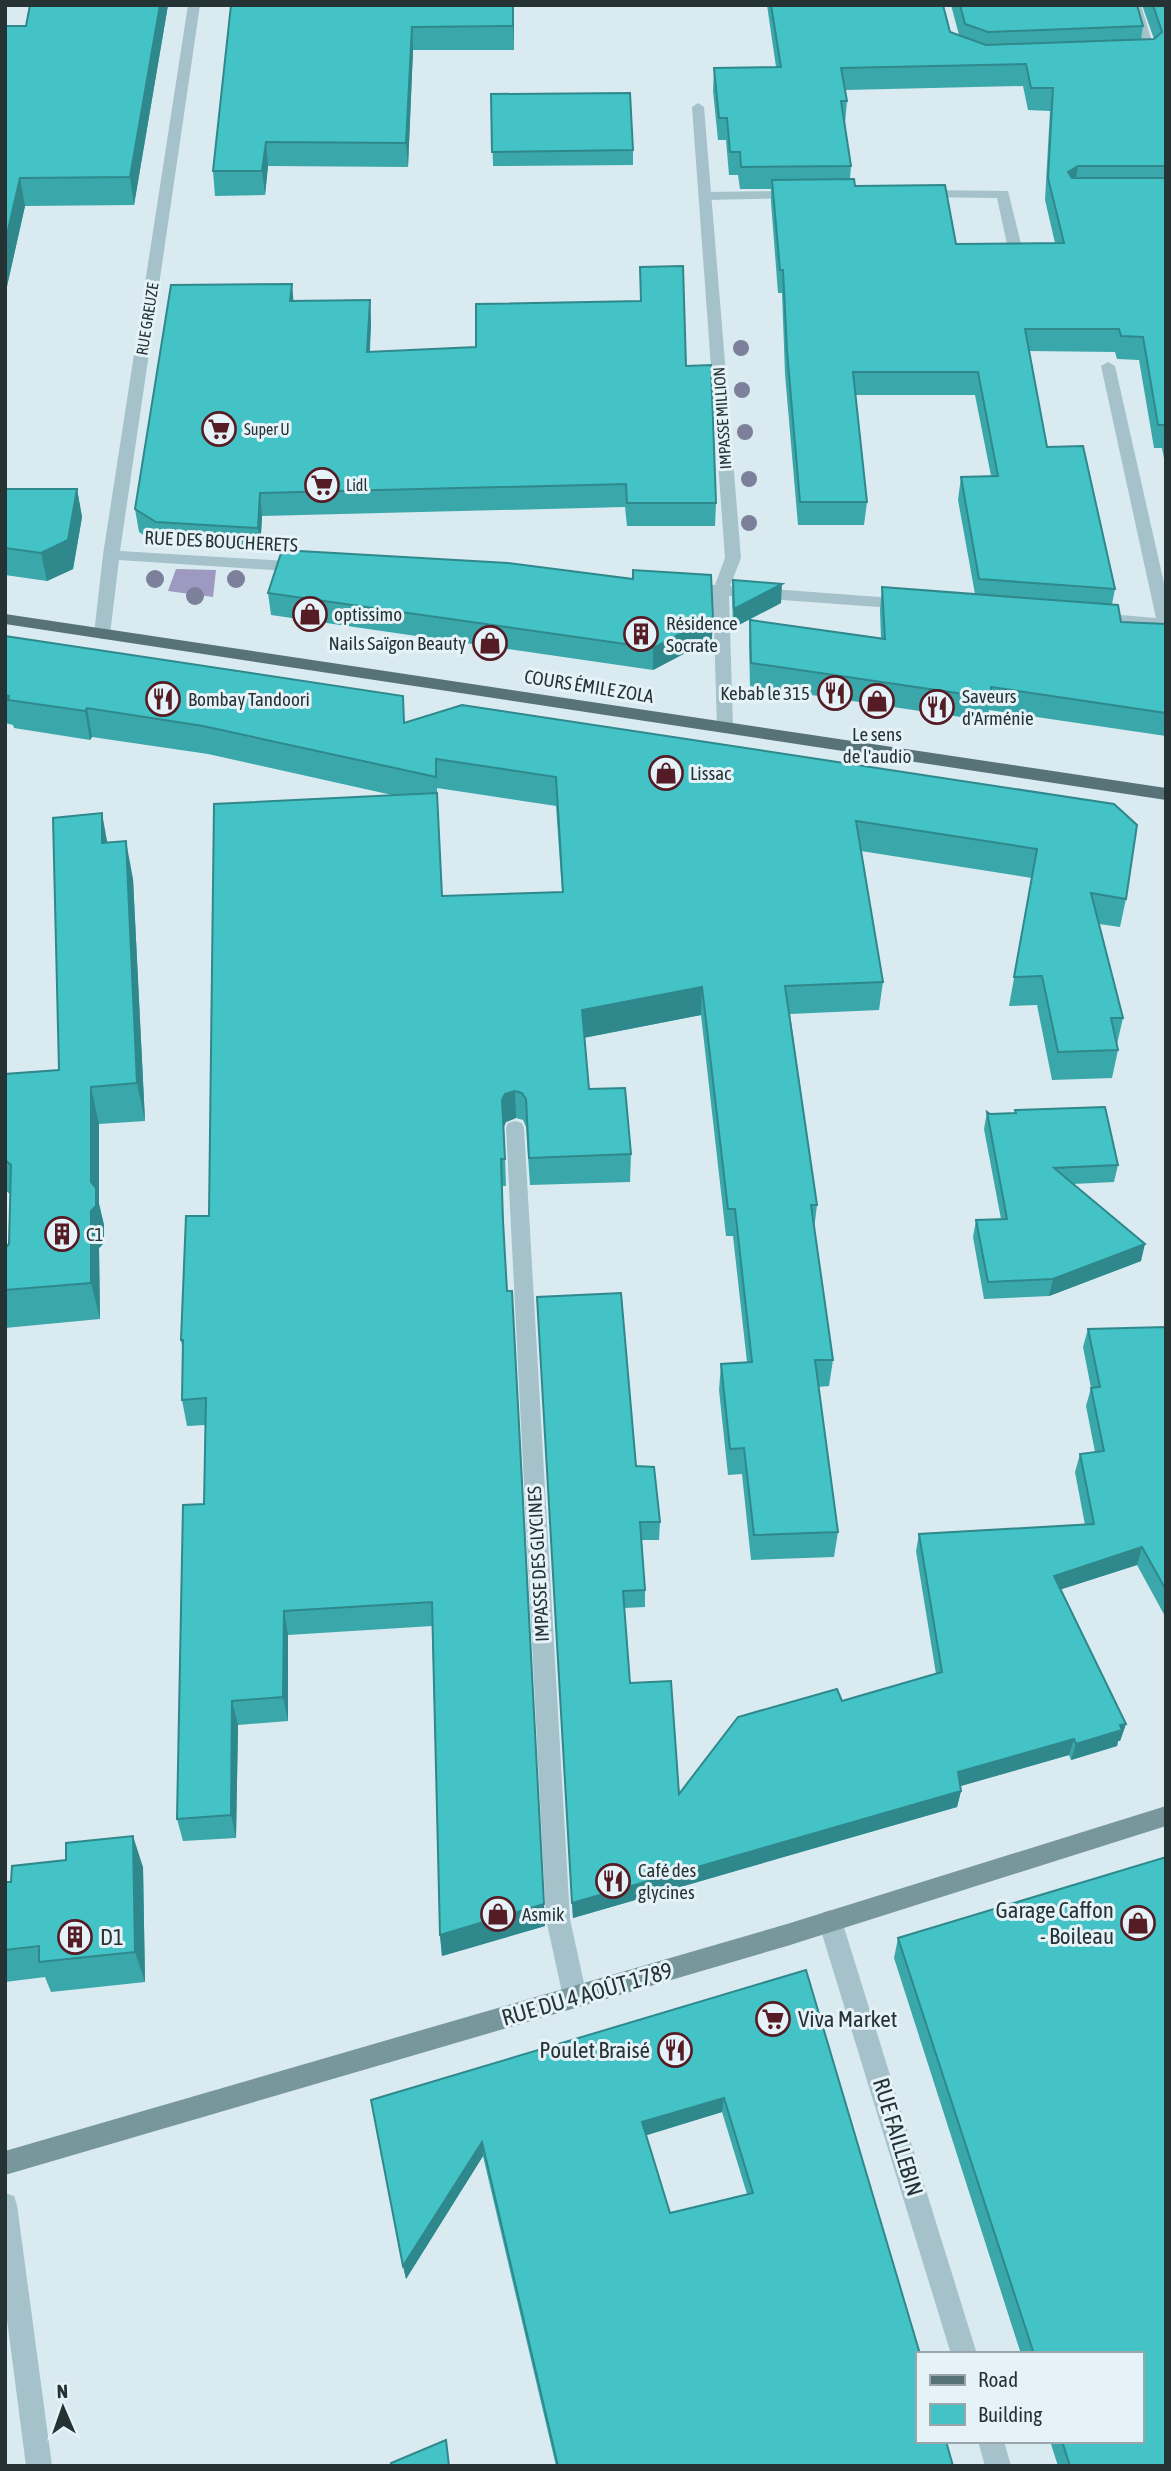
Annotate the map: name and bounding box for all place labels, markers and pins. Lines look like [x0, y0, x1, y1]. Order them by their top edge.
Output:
supermarket icon: Super U [200, 410, 238, 448]
place label: Super U [244, 420, 290, 439]
supermarket icon: Lidl [303, 466, 341, 504]
place label: Lidl [346, 476, 368, 494]
shop icon: optissimo [291, 595, 329, 633]
place label: optissimo [334, 603, 402, 625]
place label: Résidence Socrate [666, 612, 738, 656]
building icon: Résidence Socrate [622, 615, 660, 653]
shop icon: Nails Saïgon Beauty [471, 624, 509, 662]
place label: Nails Saïgon Beauty [329, 632, 466, 654]
restaurant icon: Kebab le 315 [816, 674, 854, 712]
restaurant icon: Bombay Tandoori [144, 680, 182, 718]
place label: Kebab le 315 [720, 682, 810, 704]
shop icon: Le sens de l'audio [858, 682, 896, 720]
place label: Saveurs d'Arménie [962, 685, 1034, 729]
place label: Bombay Tandoori [188, 688, 310, 710]
restaurant icon: Saveurs d'Arménie [918, 688, 956, 726]
place label: Le sens de l'audio [843, 723, 911, 767]
shop icon: Lissac [647, 754, 685, 792]
place label: Lissac [690, 762, 732, 784]
building icon: C1 [43, 1215, 81, 1253]
place label: C1 [86, 1223, 103, 1245]
place label: Café des glycines [638, 1859, 696, 1903]
restaurant icon: Café des glycines [594, 1862, 632, 1900]
shop icon: Asmik [479, 1895, 517, 1933]
place label: Garage Caffon - Boileau [996, 1897, 1114, 1949]
place label: Asmik [522, 1903, 565, 1925]
shop icon: Garage Caffon - Boileau [1119, 1904, 1157, 1942]
building icon: D1 [56, 1918, 94, 1956]
place label: D1 [100, 1924, 124, 1950]
supermarket icon: Viva Market [754, 2000, 792, 2038]
place label: Viva Market [798, 2006, 897, 2032]
restaurant icon: Poulet Braisé [656, 2031, 694, 2069]
place label: Poulet Braisé [539, 2037, 650, 2063]

